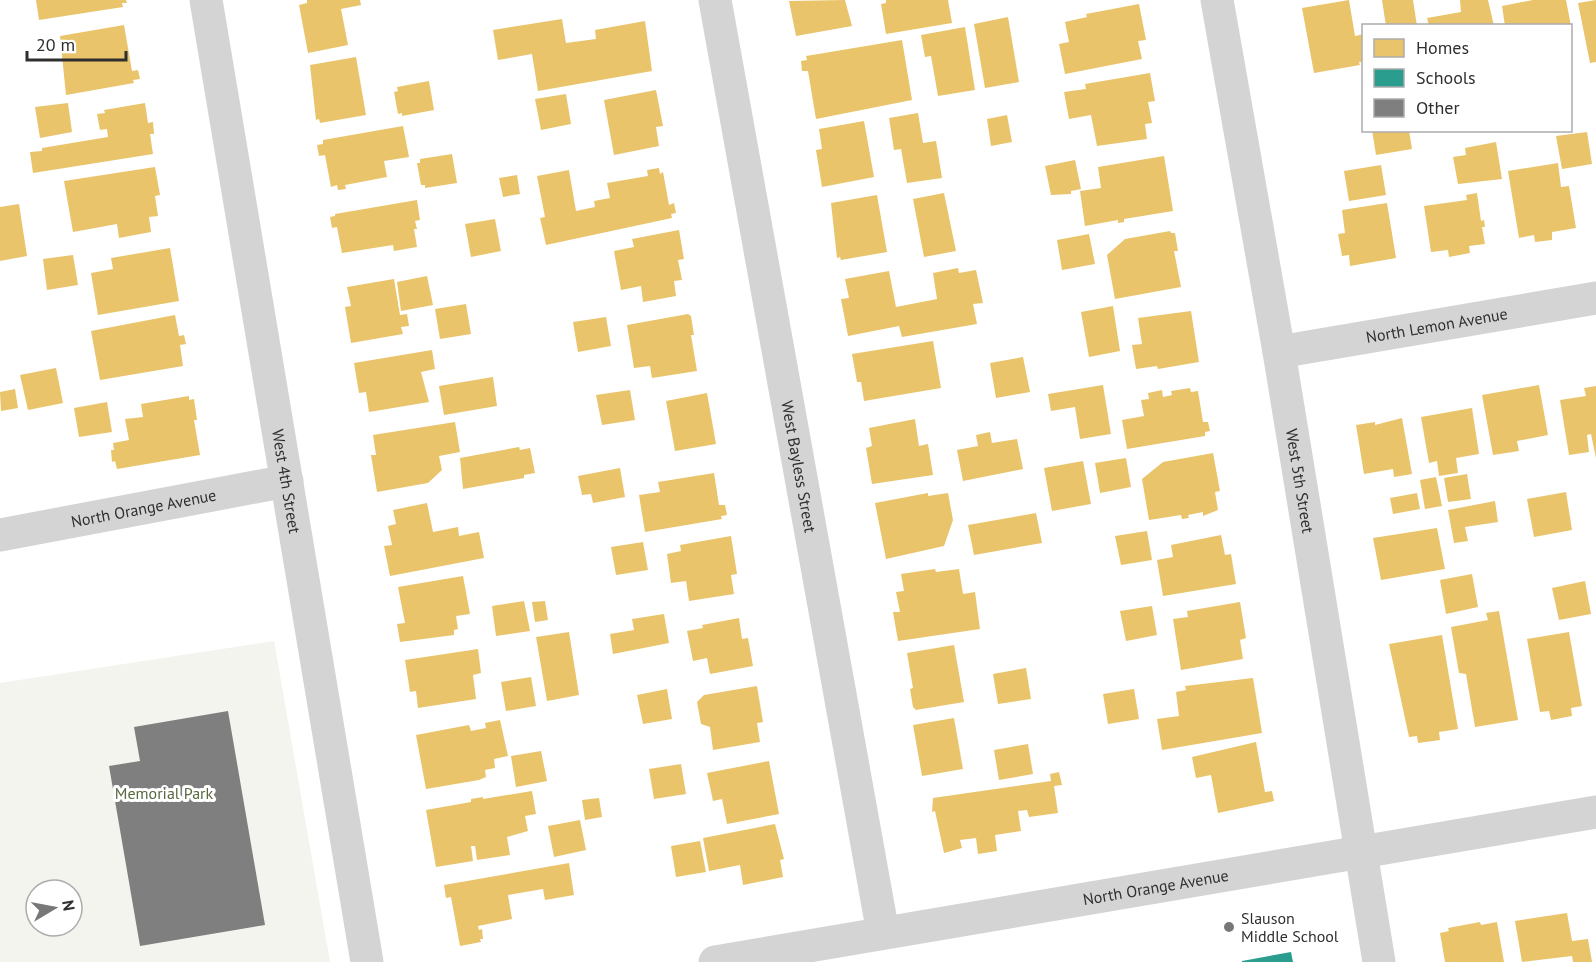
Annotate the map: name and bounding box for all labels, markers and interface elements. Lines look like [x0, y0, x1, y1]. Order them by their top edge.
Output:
scale bar [27, 24, 126, 62]
legend [1362, 24, 1572, 132]
text: 20 m [36, 33, 75, 56]
text: Homes [1416, 36, 1469, 59]
text: Schools [1416, 66, 1476, 89]
text: Other [1416, 96, 1460, 119]
street label: North Lemon Avenue [1364, 303, 1509, 347]
street label: West Bayless Street [777, 399, 821, 535]
street label: West 5th Street [1282, 427, 1319, 535]
street label: West 4th Street [268, 428, 305, 535]
street label: North Orange Avenue [69, 485, 218, 531]
park label: Memorial Park [115, 783, 214, 803]
street label: North Orange Avenue [1081, 865, 1230, 909]
north arrow [24, 878, 84, 938]
text: N [58, 898, 80, 912]
place label: Slauson Middle School [1241, 908, 1339, 946]
marker: Slauson Middle School [1222, 920, 1236, 934]

